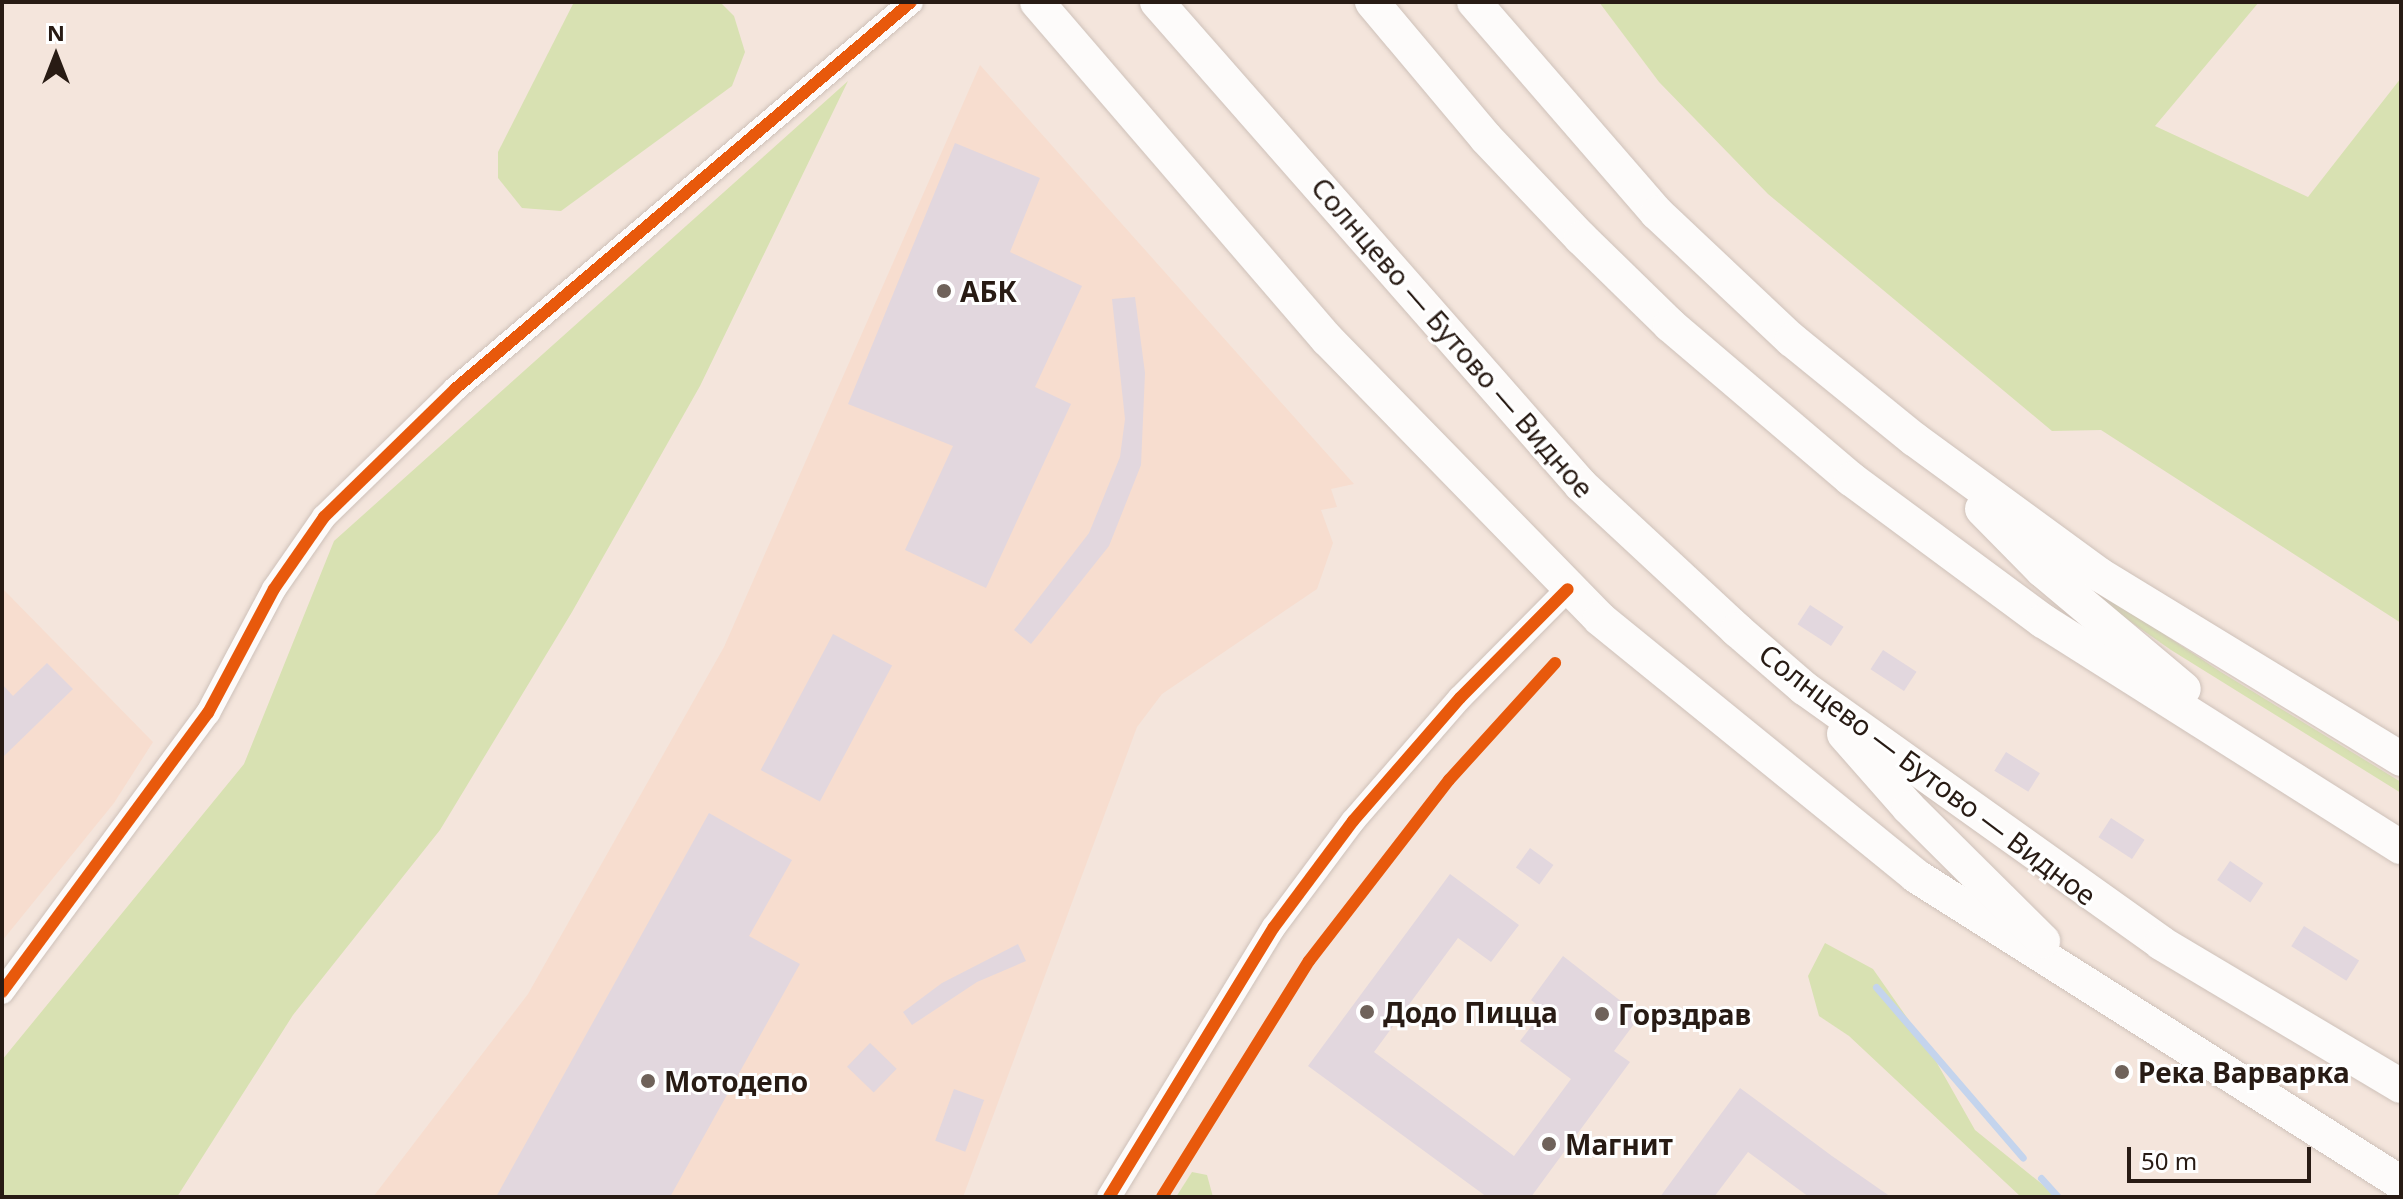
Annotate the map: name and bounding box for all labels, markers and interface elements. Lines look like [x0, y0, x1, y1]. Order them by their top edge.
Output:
north arrow [16, 16, 96, 96]
text: N [47, 17, 65, 47]
street label: Солнцево — Бутово — Видное [1305, 170, 1601, 504]
place label: АБК [960, 274, 1017, 308]
marker: АБК [935, 282, 953, 300]
street label: Солнцево — Бутово — Видное [1753, 636, 2103, 912]
place label: Додо Пицца [1383, 995, 1558, 1029]
place label: Горздрав [1618, 997, 1751, 1031]
marker: Додо Пицца [1358, 1003, 1376, 1021]
marker: Горздрав [1593, 1005, 1611, 1023]
place label: Река Варварка [2138, 1055, 2350, 1089]
marker: Река Варварка [2113, 1063, 2131, 1081]
place label: Мотодепо [664, 1064, 808, 1098]
marker: Мотодепо [639, 1072, 657, 1090]
place label: Магнит [1565, 1127, 1673, 1161]
scale bar [2131, 1131, 2315, 1181]
marker: Магнит [1540, 1135, 1558, 1153]
text: 50 m [2141, 1144, 2197, 1177]

